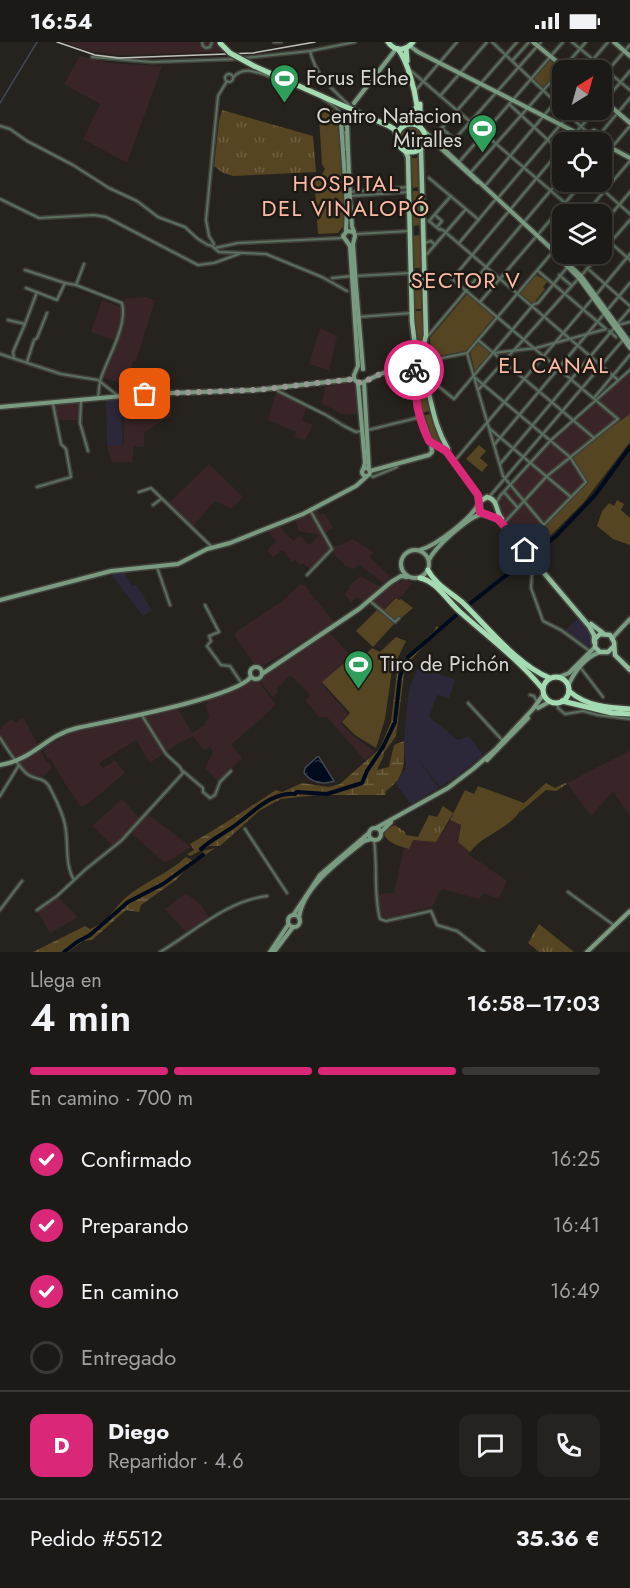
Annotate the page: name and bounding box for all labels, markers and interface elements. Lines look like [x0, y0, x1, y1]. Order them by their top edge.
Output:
text: 16:54 [30, 5, 93, 37]
north arrow [552, 60, 612, 120]
map controls [552, 60, 612, 264]
sports icon: Forus Elche [269, 62, 301, 104]
place label: Forus Elche [306, 63, 409, 93]
place label: Centro Natacion Miralles [317, 101, 462, 155]
sports icon: Centro Natacion Miralles [467, 112, 499, 154]
button: locate [552, 132, 612, 192]
district label: HOSPITAL DEL VINALOPÓ [261, 167, 431, 224]
button: layers [552, 204, 612, 264]
district label: SECTOR V [411, 264, 521, 296]
courier [384, 340, 444, 400]
district label: EL CANAL [498, 349, 610, 381]
icon: bike [398, 354, 431, 387]
pin [119, 368, 170, 419]
icon: bag [128, 377, 161, 410]
pin [499, 524, 550, 575]
icon: home [508, 533, 541, 566]
sports icon: Tiro de Pichón [343, 648, 375, 690]
place label: Tiro de Pichón [380, 649, 510, 679]
text: Llega en [30, 966, 102, 995]
text: 16:58–17:03 [467, 987, 600, 1019]
text: 4 min [30, 989, 131, 1046]
text: En camino · 700 m [30, 1084, 193, 1113]
icon: check [30, 1143, 63, 1176]
text: Confirmado [81, 1143, 191, 1175]
text: 16:25 [551, 1145, 600, 1174]
icon: check [30, 1209, 63, 1242]
text: Preparando [81, 1209, 189, 1241]
text: 16:41 [553, 1211, 600, 1240]
icon: check [30, 1275, 63, 1308]
text: En camino [81, 1275, 179, 1307]
text: 16:49 [550, 1277, 600, 1306]
text: Entregado [81, 1341, 176, 1373]
button: chat [459, 1414, 522, 1477]
button: phone [537, 1414, 600, 1477]
text: Diego [108, 1415, 169, 1447]
text: D [53, 1429, 70, 1461]
text: Repartidor · 4.6 [108, 1447, 244, 1476]
text: Pedido #5512 [30, 1522, 163, 1554]
text: 35.36 € [516, 1522, 600, 1554]

